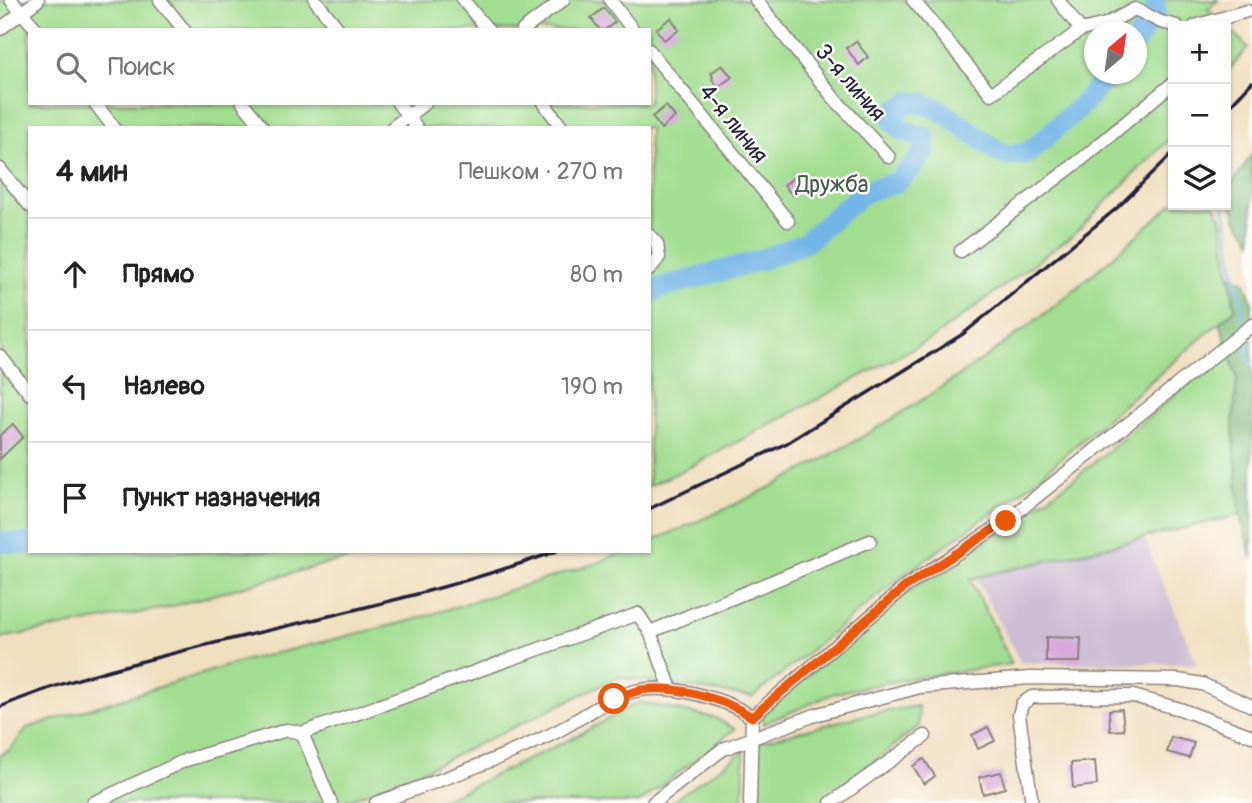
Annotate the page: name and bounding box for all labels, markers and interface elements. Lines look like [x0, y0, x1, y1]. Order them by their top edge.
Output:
north arrow [1084, 21, 1147, 84]
map controls [1168, 21, 1231, 210]
button: + [1168, 21, 1231, 84]
search box [28, 28, 651, 105]
street label: 3-я линия [809, 38, 892, 127]
icon: search [52, 48, 90, 86]
text: Поиск [108, 51, 176, 83]
street label: 4-я линия [693, 78, 774, 169]
button: − [1168, 84, 1231, 147]
button: layers [1168, 147, 1231, 210]
text: 4 мин [56, 153, 128, 190]
text: Пешком · 270 m [459, 157, 623, 186]
park label: Дружба [794, 170, 869, 199]
icon: ahead [56, 255, 94, 293]
text: Прямо [123, 258, 194, 290]
text: 80 m [570, 260, 623, 289]
icon: left [56, 367, 94, 405]
text: Налево [123, 370, 205, 402]
text: 190 m [561, 372, 623, 401]
icon: arrive [56, 479, 94, 517]
text: Пункт назначения [123, 482, 320, 514]
route end [990, 505, 1021, 536]
route start [598, 683, 629, 714]

